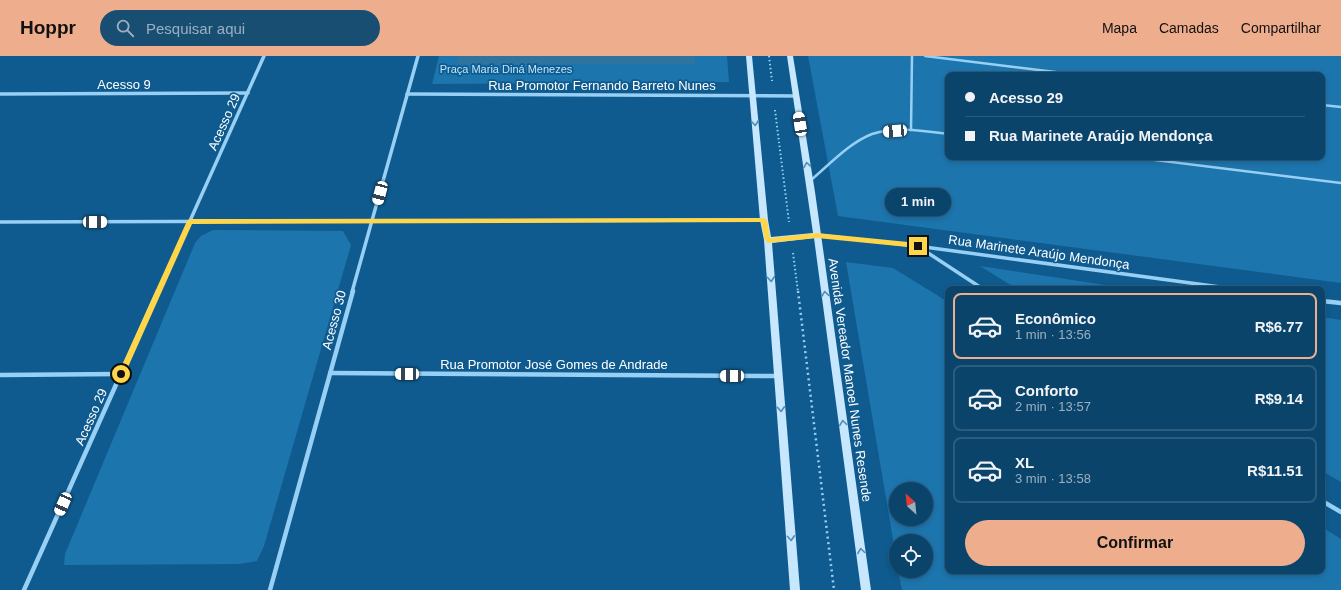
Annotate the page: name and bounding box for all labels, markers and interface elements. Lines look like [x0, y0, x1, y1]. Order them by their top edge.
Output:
search box [100, 10, 380, 46]
text: Hoppr [20, 17, 76, 38]
icon: search [114, 17, 136, 39]
text: Pesquisar aqui [146, 20, 245, 37]
text: Mapa [1102, 20, 1137, 36]
text: Camadas [1159, 20, 1219, 36]
text: Compartilhar [1241, 20, 1321, 36]
park label: Praça Maria Diná Menezes [440, 63, 573, 75]
street label: Acesso 9 [97, 77, 151, 92]
street label: Rua Promotor Fernando Barreto Nunes [488, 78, 716, 93]
text: Acesso 29 [989, 89, 1063, 106]
street label: Acesso 29 [205, 91, 243, 153]
car [792, 111, 808, 137]
one-way arrow [751, 120, 760, 126]
car [883, 124, 907, 138]
text: Rua Marinete Araújo Mendonça [989, 127, 1213, 144]
one-way arrow [803, 162, 812, 168]
car [371, 180, 389, 206]
callout: 1 min [885, 188, 951, 216]
text: 1 min [901, 194, 935, 209]
car [83, 216, 107, 228]
street label: Rua Marinete Araújo Mendonça [947, 232, 1131, 272]
route end [909, 237, 927, 255]
street label: Avenida Vereador Manoel Nunes Resende [825, 257, 875, 503]
one-way arrow [766, 276, 775, 282]
street label: Acesso 30 [319, 289, 349, 351]
one-way arrow [821, 291, 830, 297]
icon: car [967, 308, 1003, 344]
text: Econômico [1015, 310, 1096, 327]
text: R$6.77 [1255, 318, 1303, 335]
text: 1 min · 13:56 [1015, 327, 1091, 342]
street label: Rua Promotor José Gomes de Andrade [440, 357, 668, 372]
route start [112, 365, 130, 383]
car [395, 368, 419, 380]
car [720, 370, 744, 382]
icon: car [967, 380, 1003, 416]
text: Conforto [1015, 382, 1078, 399]
street label: Acesso 29 [72, 386, 110, 448]
text: R$9.14 [1255, 390, 1303, 407]
text: 2 min · 13:57 [1015, 399, 1091, 414]
one-way arrow [777, 406, 786, 412]
one-way arrow [839, 420, 848, 426]
icon: car [967, 452, 1003, 488]
text: XL [1015, 454, 1034, 471]
text: R$11.51 [1247, 462, 1303, 479]
text: 3 min · 13:58 [1015, 471, 1091, 486]
north arrow [889, 482, 933, 526]
map controls [889, 482, 933, 578]
car [53, 491, 73, 517]
button: Confirmar [965, 520, 1305, 566]
button: locate [889, 534, 933, 578]
one-way arrow [786, 535, 795, 541]
one-way arrow [856, 548, 865, 554]

